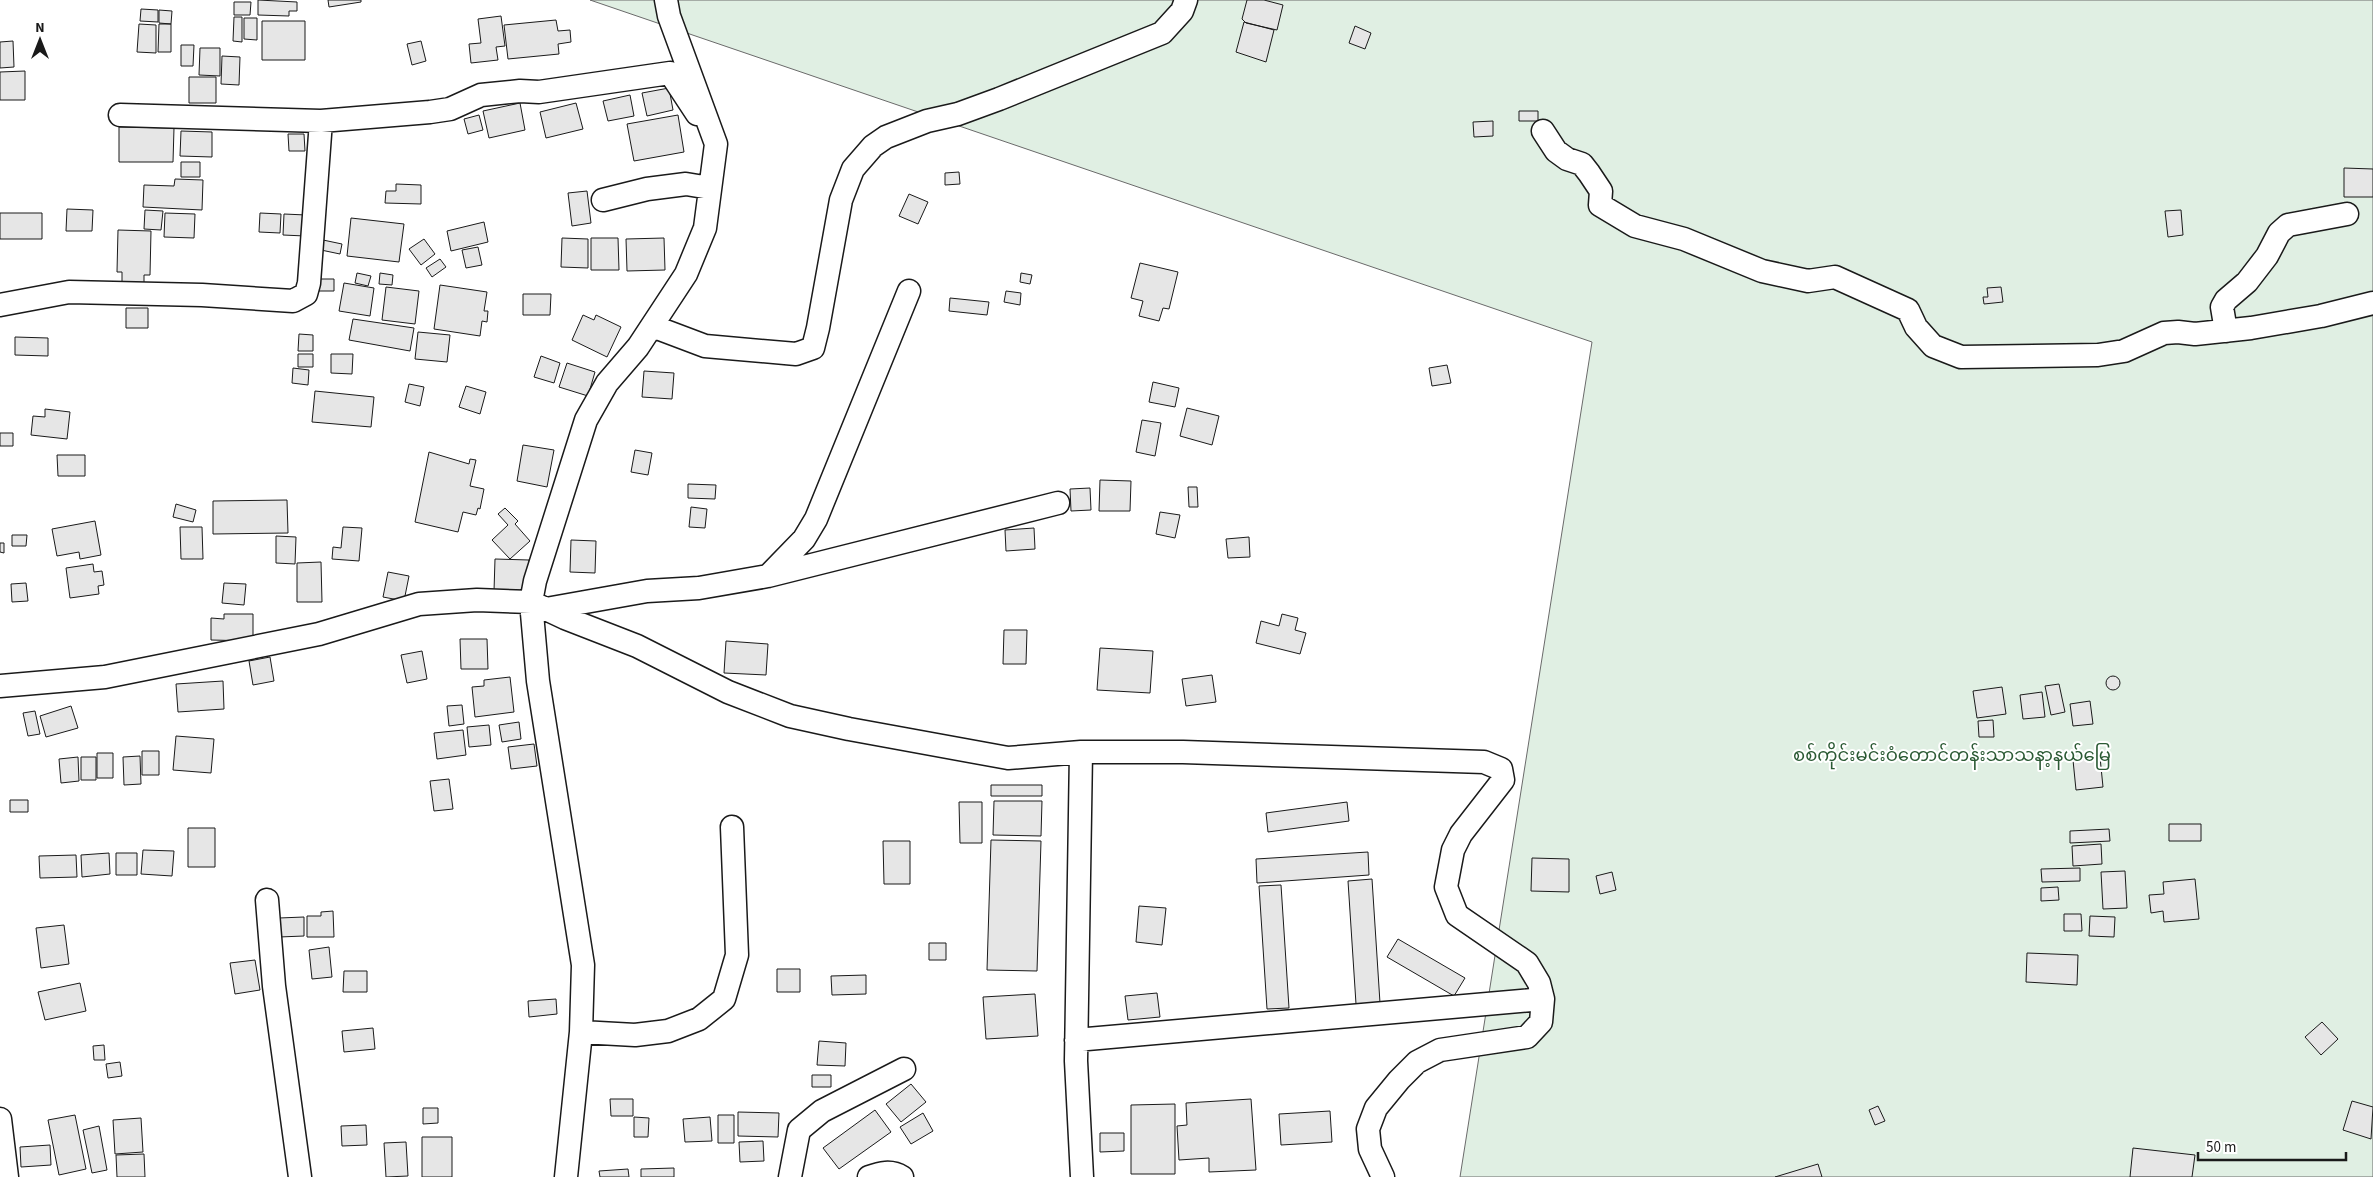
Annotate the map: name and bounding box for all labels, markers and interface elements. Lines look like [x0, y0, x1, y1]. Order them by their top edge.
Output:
north arrow [15, 15, 65, 65]
text: N [35, 18, 45, 38]
park label: စစ်ကိုင်းမင်းဝံတောင်တန်းသာသနာ့နယ်မြေ [1793, 741, 2111, 770]
scale bar [2198, 1130, 2346, 1162]
text: 50 m [2206, 1137, 2236, 1158]

